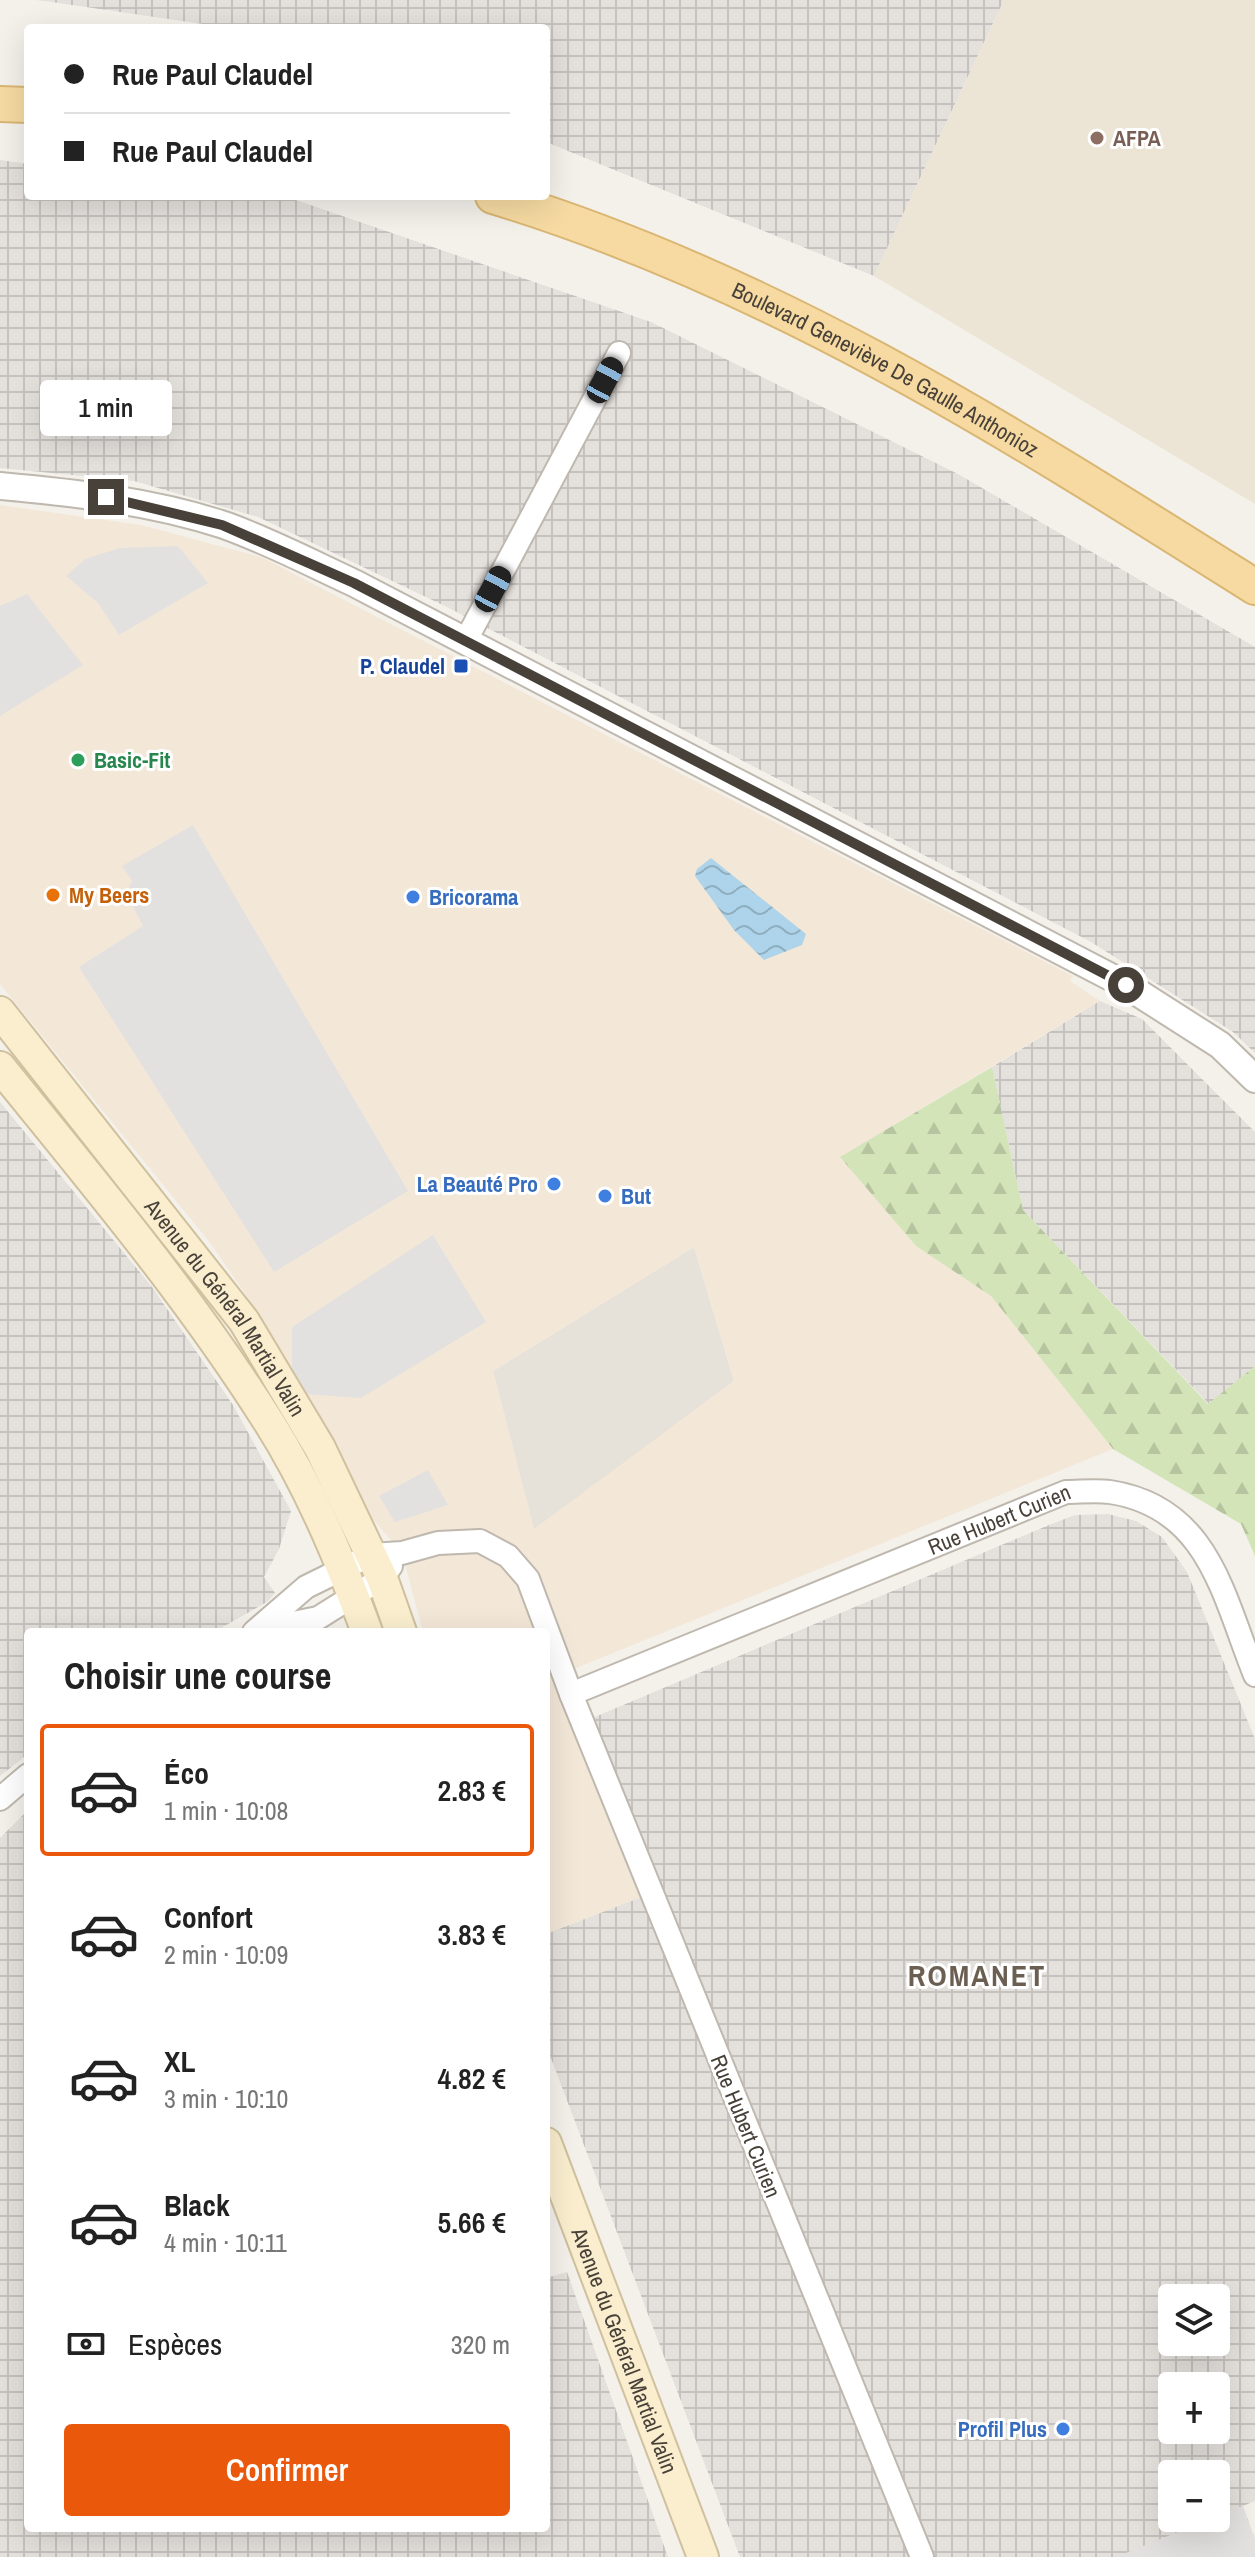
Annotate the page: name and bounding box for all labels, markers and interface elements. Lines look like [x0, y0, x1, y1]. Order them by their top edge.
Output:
text: Rue Paul Claudel [112, 54, 313, 94]
place label: AFPA [1113, 123, 1161, 153]
marker: AFPA [1088, 129, 1106, 147]
text: Rue Paul Claudel [112, 131, 313, 171]
street label: Boulevard Geneviève De Gaulle Anthonioz [727, 275, 1044, 464]
car [583, 353, 627, 407]
callout: 1 min [40, 381, 172, 437]
text: 1 min [79, 390, 133, 425]
route end [88, 479, 124, 515]
car [471, 562, 515, 616]
place label: P. Claudel [360, 651, 445, 681]
marker: P. Claudel [452, 657, 470, 675]
place label: Basic-Fit [94, 745, 170, 775]
marker: Basic-Fit [69, 751, 87, 769]
place label: My Beers [69, 880, 149, 910]
place label: Bricorama [429, 882, 518, 912]
marker: My Beers [44, 886, 62, 904]
marker: Bricorama [404, 888, 422, 906]
route start [1108, 967, 1144, 1003]
place label: La Beauté Pro [417, 1169, 538, 1199]
marker: La Beauté Pro [545, 1175, 563, 1193]
place label: But [621, 1181, 651, 1211]
marker: But [596, 1187, 614, 1205]
street label: Avenue du Général Martial Valin [137, 1192, 313, 1422]
street label: Rue Hubert Curien [923, 1477, 1075, 1562]
text: Choisir une course [64, 1652, 331, 1700]
text: Éco [164, 1753, 209, 1793]
icon: car [68, 1754, 140, 1826]
text: 2.83 € [438, 1770, 506, 1810]
text: 1 min · 10:08 [164, 1793, 288, 1828]
text: Confort [164, 1897, 253, 1937]
icon: car [68, 1898, 140, 1970]
text: 3.83 € [438, 1914, 506, 1954]
text: 2 min · 10:09 [164, 1937, 288, 1972]
district label: ROMANET [908, 1955, 1046, 1995]
text: XL [164, 2041, 195, 2081]
icon: car [68, 2042, 140, 2114]
street label: Rue Hubert Curien [704, 2050, 788, 2202]
text: 4.82 € [438, 2058, 506, 2098]
text: 3 min · 10:10 [164, 2081, 288, 2116]
text: Black [164, 2185, 230, 2225]
icon: car [68, 2186, 140, 2258]
text: 5.66 € [438, 2202, 506, 2242]
street label: Avenue du Général Martial Valin [564, 2223, 685, 2478]
text: 4 min · 10:11 [164, 2225, 287, 2260]
map controls [1158, 2284, 1230, 2532]
button: layers [1158, 2284, 1230, 2356]
icon: cash [64, 2322, 108, 2366]
text: Espèces [128, 2324, 222, 2364]
text: 320 m [451, 2327, 510, 2362]
button: + [1158, 2372, 1230, 2444]
place label: Profil Plus [958, 2414, 1047, 2444]
marker: Profil Plus [1054, 2420, 1072, 2438]
button: Confirmer [64, 2424, 510, 2516]
button: − [1158, 2460, 1230, 2532]

